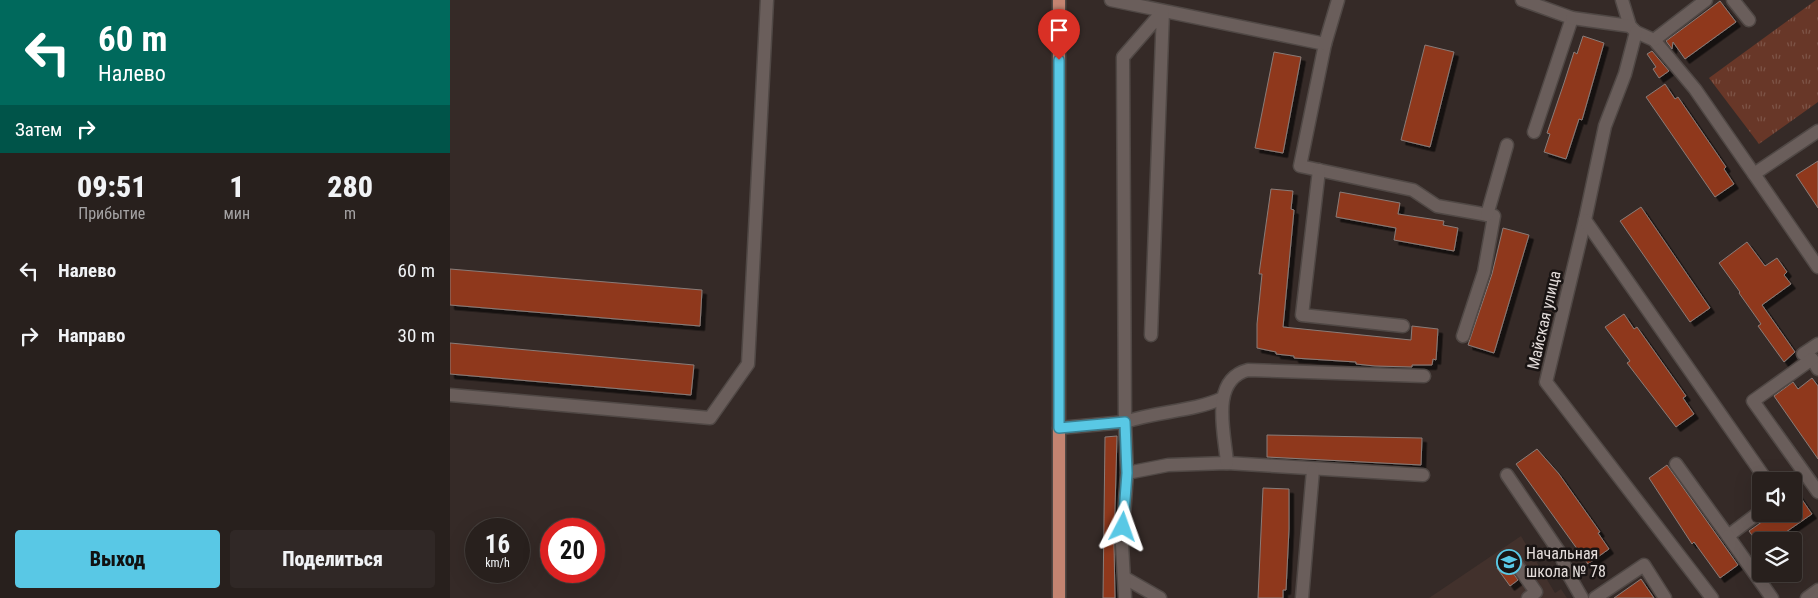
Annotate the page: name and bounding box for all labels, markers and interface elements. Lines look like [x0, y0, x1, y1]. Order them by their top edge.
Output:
pin [1038, 9, 1080, 60]
icon: arrive [1045, 16, 1073, 44]
text: 60 m [98, 19, 167, 60]
icon: left [15, 20, 80, 85]
text: Налево [98, 61, 166, 86]
icon: right [72, 115, 100, 143]
text: Затем [15, 118, 62, 141]
text: 09:51 [77, 169, 147, 204]
text: 1 [229, 169, 244, 204]
text: 280 [327, 169, 373, 204]
text: Прибытие [78, 204, 145, 223]
text: мин [224, 204, 250, 223]
text: m [344, 204, 356, 223]
icon: left [15, 257, 43, 285]
text: Налево [58, 259, 116, 282]
text: 60 m [398, 259, 435, 282]
street label: Майская улица [1523, 269, 1565, 371]
icon: right [15, 322, 43, 350]
text: Направо [58, 324, 125, 347]
text: 30 m [398, 324, 435, 347]
map controls [1752, 472, 1802, 582]
button: sound [1752, 472, 1802, 522]
position arrow [1096, 500, 1148, 552]
speed limit sign: 20 [540, 518, 605, 583]
button: Выход [15, 530, 220, 588]
button: Поделиться [230, 530, 435, 588]
text: 16 [485, 530, 510, 559]
button: layers [1752, 532, 1802, 582]
place label: Начальная школа № 78 [1526, 544, 1606, 581]
school or university icon: Начальная школа № 78 [1496, 549, 1522, 575]
text: km/h [485, 556, 510, 570]

